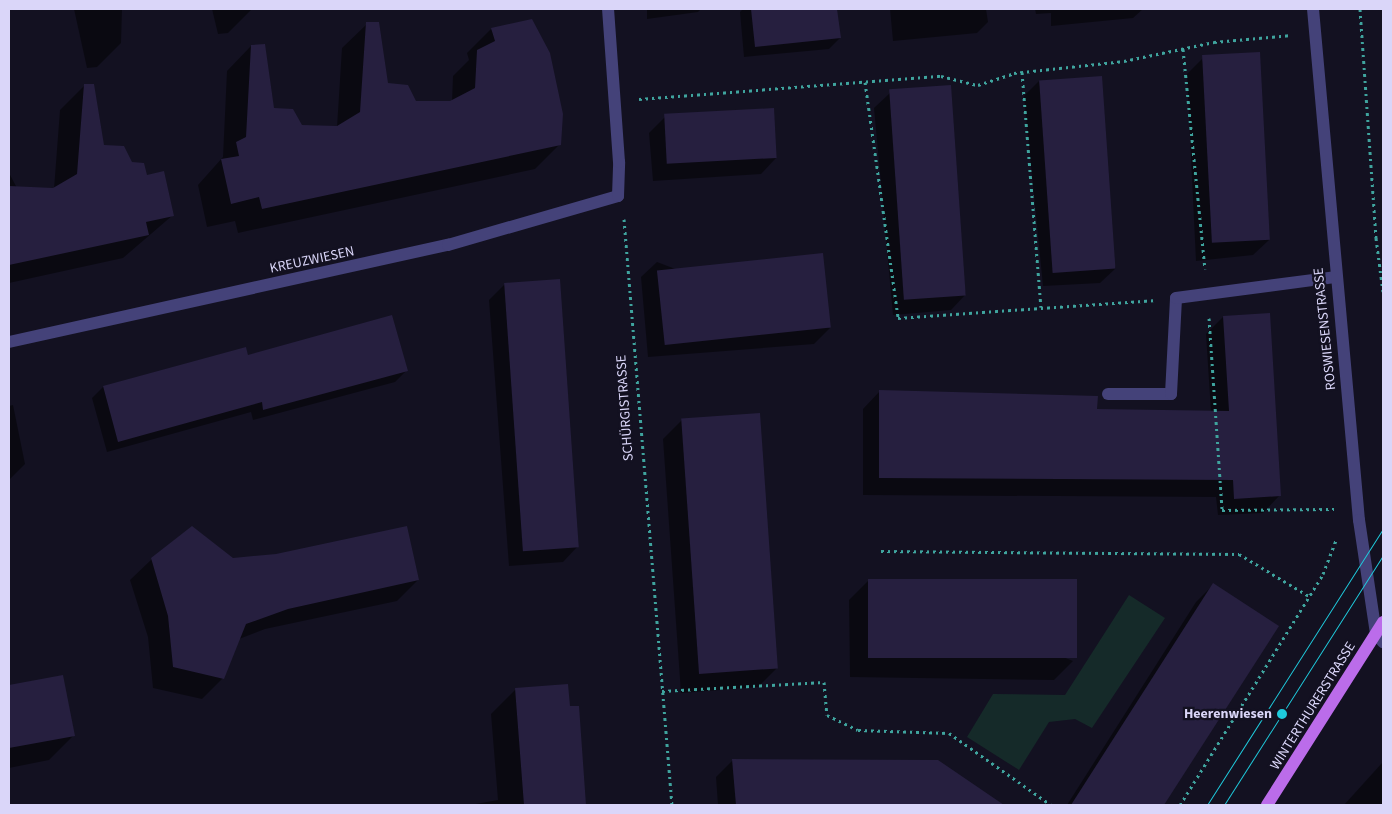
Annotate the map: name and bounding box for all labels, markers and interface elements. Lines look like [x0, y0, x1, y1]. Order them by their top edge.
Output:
street label: KREUZWIESEN [268, 243, 356, 277]
street label: ROSWIESENSTRASSE [1310, 267, 1340, 391]
street label: SCHÜRGISTRASSE [613, 354, 637, 462]
street label: WINTERTHURERSTRASSE [1267, 639, 1359, 773]
place label: Heerenwiesen [1184, 706, 1272, 722]
marker: Heerenwiesen [1276, 708, 1288, 720]

